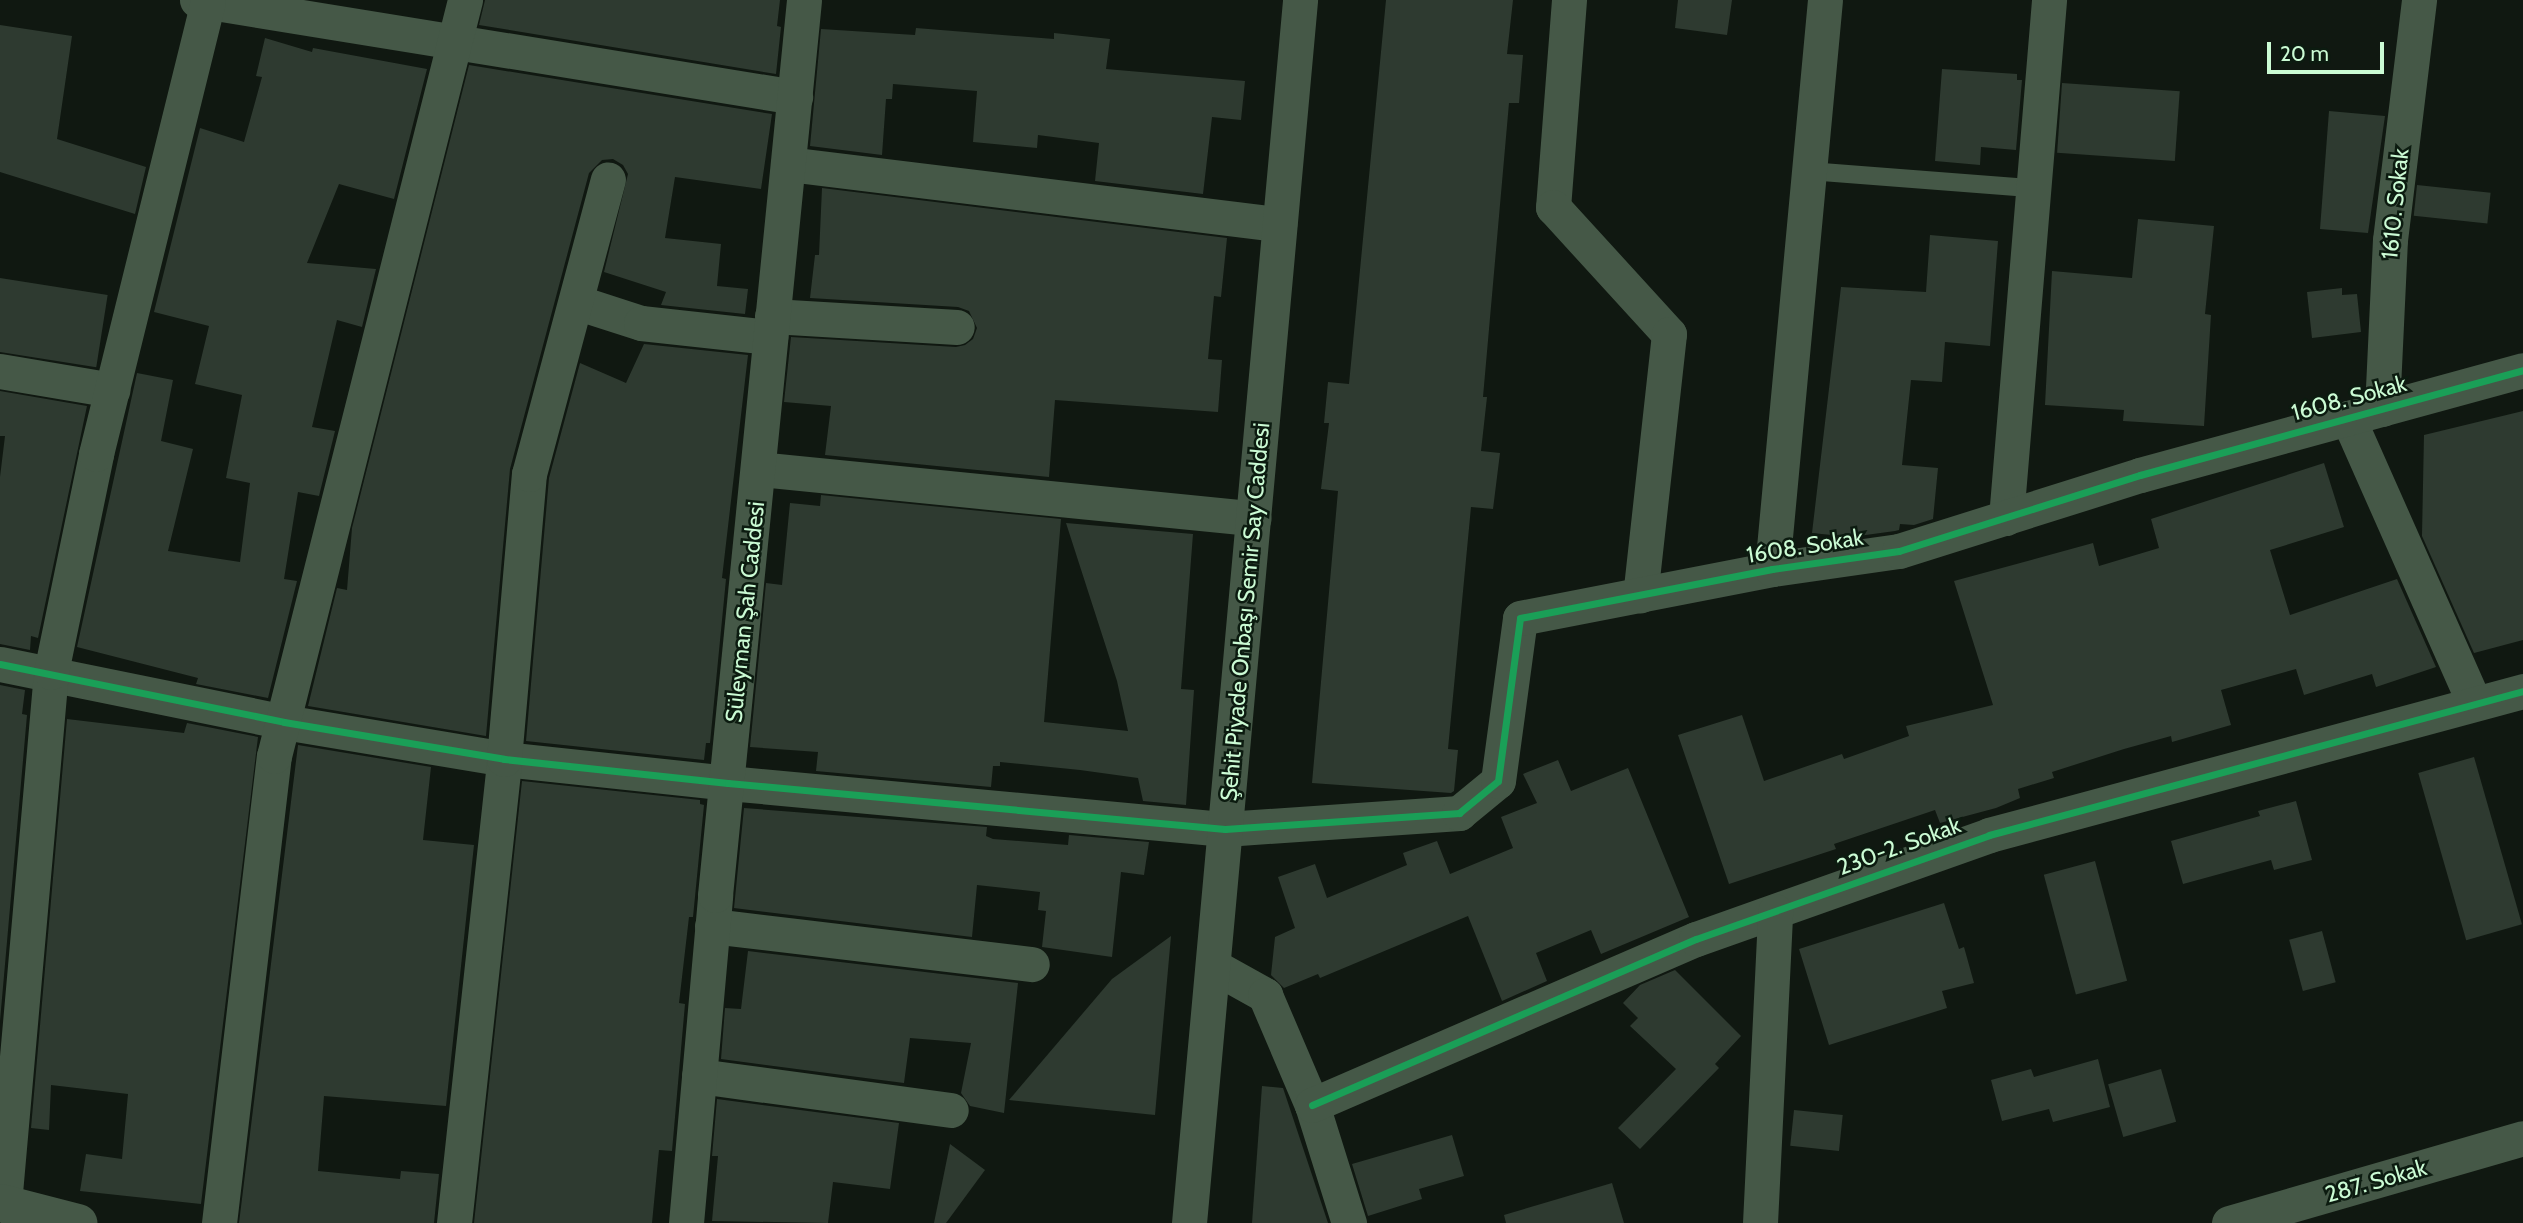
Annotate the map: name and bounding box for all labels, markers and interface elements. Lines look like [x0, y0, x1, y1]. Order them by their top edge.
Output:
scale bar [2271, 28, 2388, 72]
text: 20 m [2280, 41, 2329, 66]
street label: 1610. Sokak [2375, 147, 2415, 261]
street label: 1608. Sokak [2288, 369, 2410, 427]
street label: Şehit Piyade Onbaşı Semir Say Caddesi [1215, 422, 1275, 802]
street label: Süleyman Şah Caddesi [720, 500, 770, 724]
street label: 1608. Sokak [1745, 523, 1865, 569]
street label: 230-2. Sokak [1833, 811, 1965, 881]
street label: 287. Sokak [2322, 1153, 2430, 1209]

